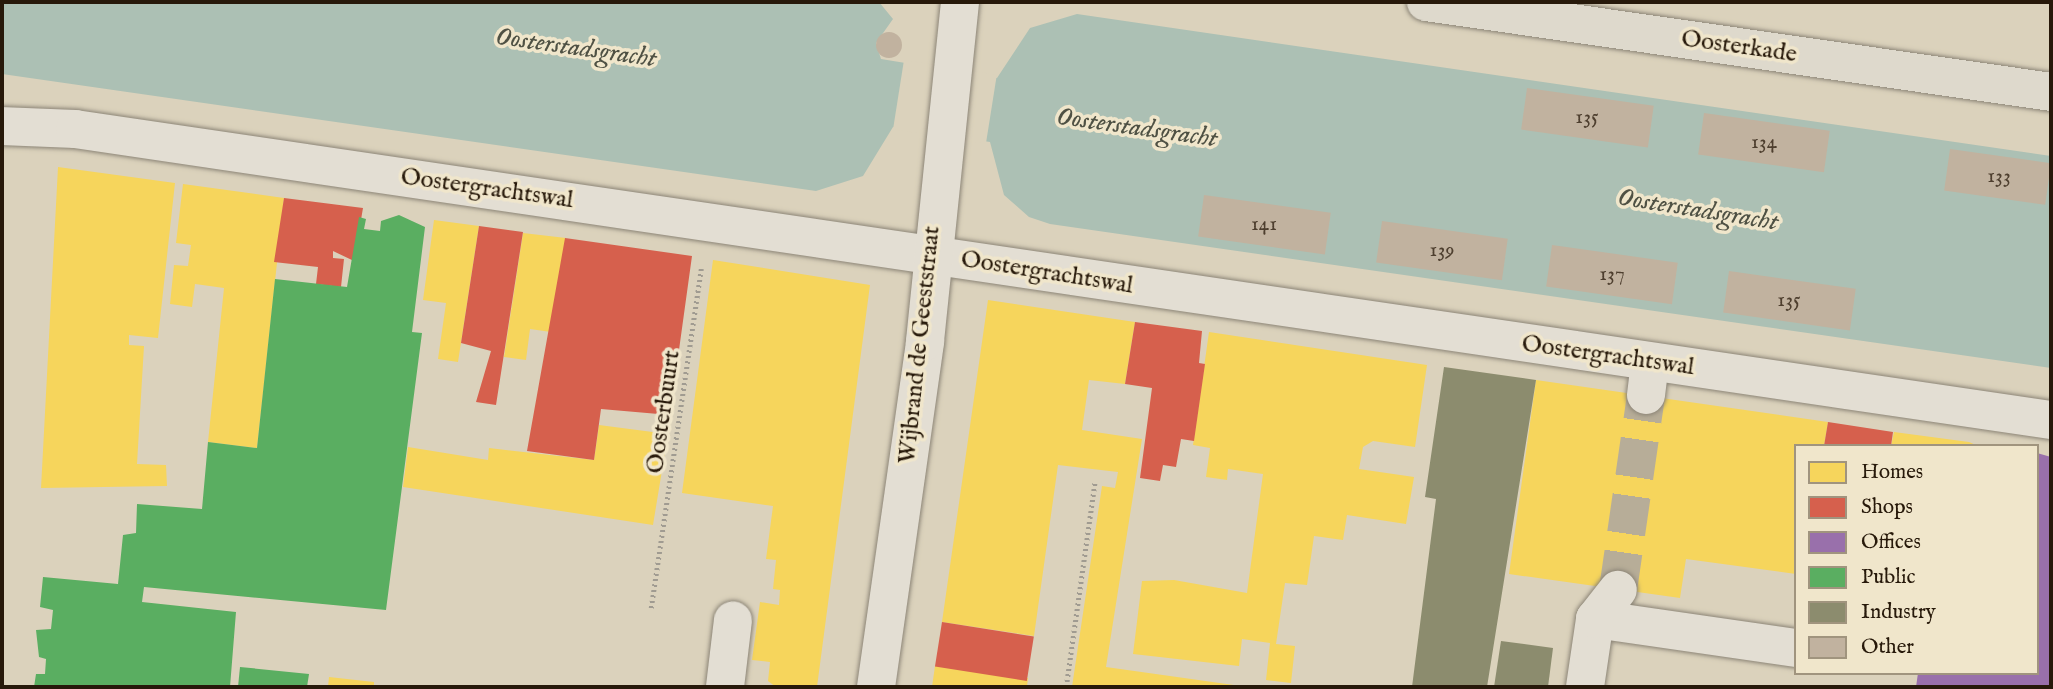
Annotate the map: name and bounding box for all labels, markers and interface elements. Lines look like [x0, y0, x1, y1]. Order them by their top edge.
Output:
water label: Oosterstadsgracht [494, 21, 658, 75]
street label: Oosterkade [1679, 25, 1799, 69]
water label: Oosterstadsgracht [1055, 101, 1219, 155]
house number: 135 [1575, 105, 1599, 131]
house number: 134 [1751, 130, 1777, 156]
street label: Oostergrachtswal [399, 163, 575, 215]
house number: 133 [1987, 164, 2011, 190]
water label: Oosterstadsgracht [1615, 182, 1781, 238]
house number: 141 [1251, 212, 1277, 238]
street label: Wijbrand de Geeststraat [893, 225, 947, 465]
house number: 139 [1430, 238, 1454, 264]
street label: Oostergrachtswal [959, 245, 1135, 301]
house number: 137 [1599, 262, 1625, 288]
house number: 135 [1777, 288, 1801, 314]
street label: Oostergrachtswal [1520, 330, 1696, 382]
street label: Oosterbuurt [641, 349, 687, 475]
legend [1794, 444, 2039, 675]
text: Homes [1861, 459, 1923, 486]
text: Shops [1861, 494, 1913, 521]
text: Offices [1861, 529, 1921, 556]
text: Public [1861, 564, 1915, 591]
text: Industry [1861, 599, 1936, 626]
text: Other [1861, 634, 1914, 661]

